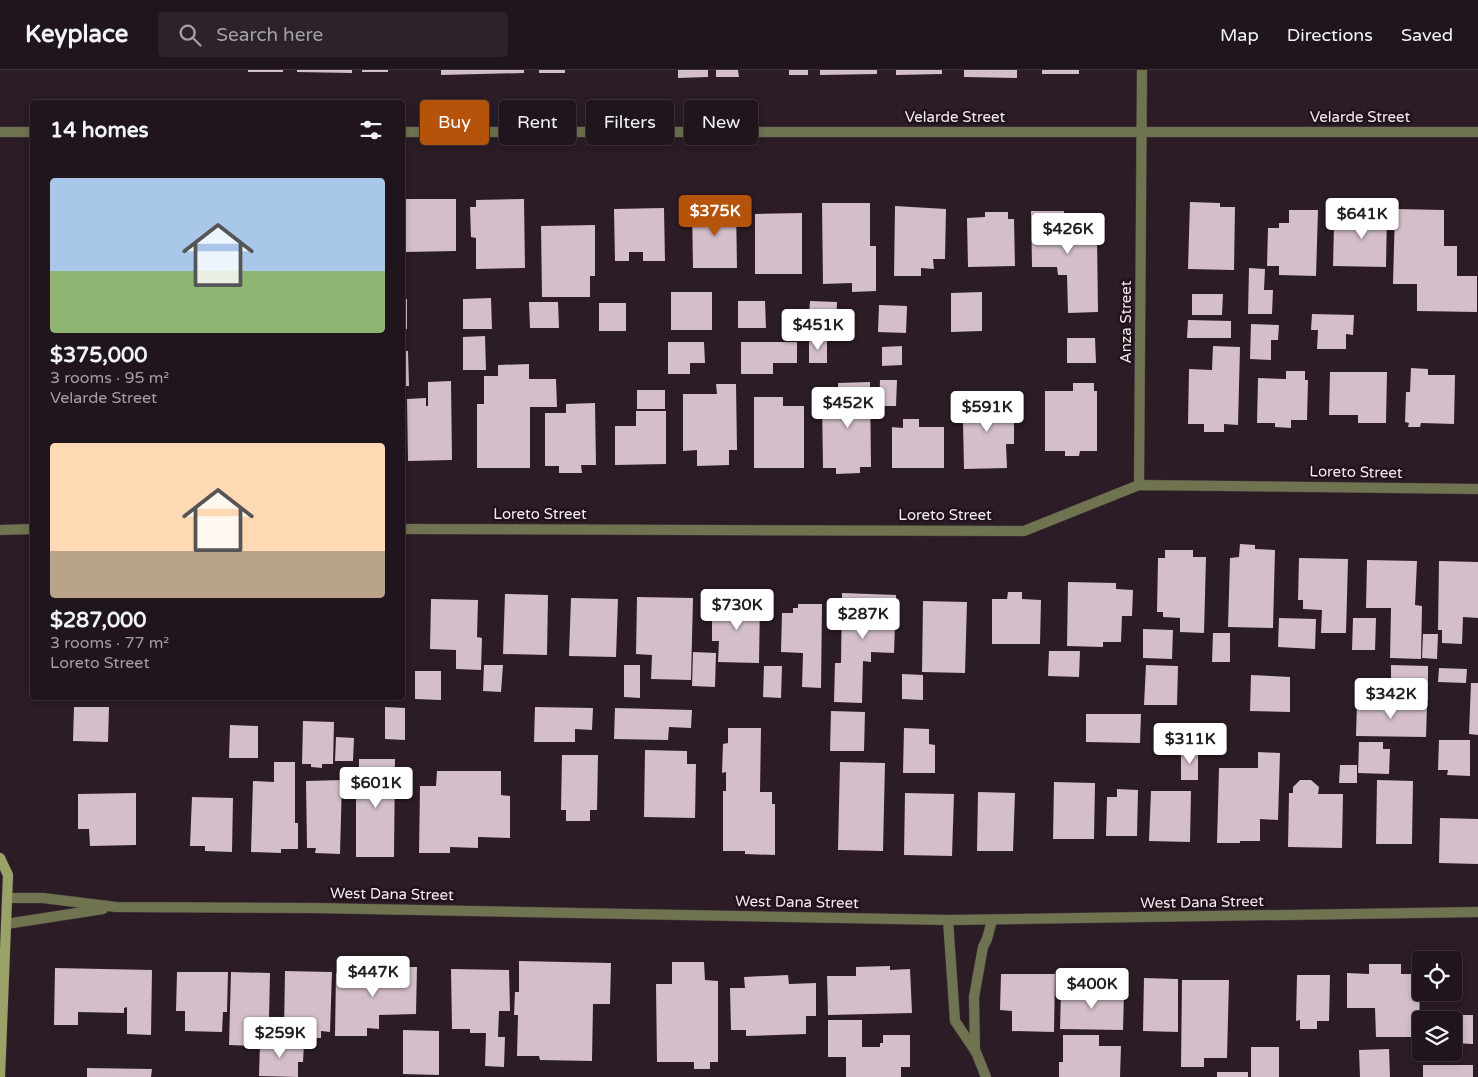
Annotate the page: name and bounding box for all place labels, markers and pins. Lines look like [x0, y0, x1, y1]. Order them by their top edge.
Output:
pin: $375K [680, 194, 750, 237]
pin: $641K [1327, 198, 1397, 240]
pin: $426K [1033, 212, 1103, 255]
pin: $451K [783, 308, 853, 351]
pin: $452K [813, 386, 883, 429]
pin: $591K [952, 390, 1022, 433]
pin: $730K [702, 588, 772, 631]
pin: $287K [828, 598, 898, 640]
pin: $342K [1356, 678, 1426, 720]
pin: $311K [1155, 722, 1225, 765]
pin: $601K [341, 766, 411, 809]
pin: $447K [338, 956, 408, 998]
pin: $400K [1057, 968, 1127, 1010]
pin: $259K [245, 1016, 315, 1059]

